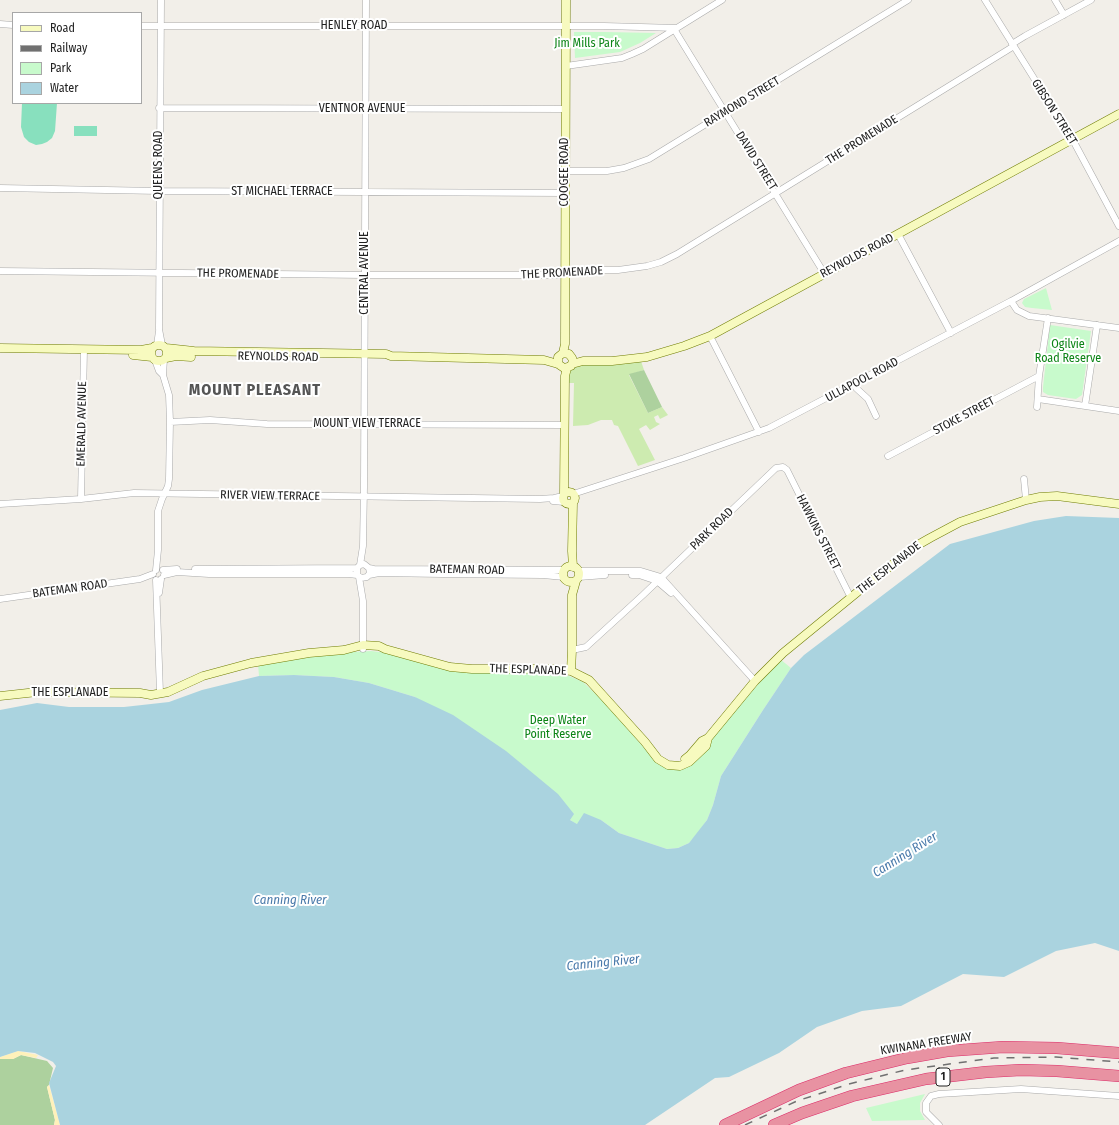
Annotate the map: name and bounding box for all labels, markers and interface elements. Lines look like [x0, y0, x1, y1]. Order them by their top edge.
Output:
legend [12, 12, 142, 104]
street label: HENLEY ROAD [321, 19, 387, 33]
text: Road [50, 21, 75, 35]
park label: Jim Mills Park [554, 37, 620, 51]
text: Railway [50, 41, 87, 55]
text: Park [50, 61, 71, 75]
street label: RAYMOND STREET [702, 74, 782, 130]
street label: GIBSON STREET [1028, 77, 1080, 147]
text: Water [50, 81, 78, 95]
street label: VENTNOR AVENUE [319, 102, 405, 116]
street label: THE PROMENADE [824, 112, 900, 168]
street label: DAVID STREET [732, 129, 780, 193]
street label: QUEENS ROAD [152, 130, 166, 200]
street label: COOGEE ROAD [558, 137, 572, 207]
street label: ST MICHAEL TERRACE [231, 185, 333, 199]
street label: CENTRAL AVENUE [358, 231, 372, 315]
street label: REYNOLDS ROAD [818, 231, 896, 281]
street label: THE PROMENADE [521, 264, 603, 282]
street label: THE PROMENADE [197, 266, 279, 282]
park label: Ogilvie Road Reserve [1035, 338, 1101, 366]
street label: REYNOLDS ROAD [237, 349, 319, 365]
street label: ULLAPOOL ROAD [823, 355, 901, 405]
street label: EMERALD AVENUE [74, 381, 90, 467]
district label: MOUNT PLEASANT [189, 381, 321, 401]
street label: STOKE STREET [931, 394, 997, 438]
street label: MOUNT VIEW TERRACE [313, 417, 421, 431]
street label: RIVER VIEW TERRACE [220, 488, 320, 504]
street label: HAWKINS STREET [793, 492, 843, 572]
street label: PARK ROAD [687, 505, 737, 553]
street label: THE ESPLANADE [854, 539, 924, 597]
street label: BATEMAN ROAD [429, 562, 505, 578]
street label: BATEMAN ROAD [32, 577, 108, 601]
street label: THE ESPLANADE [489, 661, 567, 679]
street label: THE ESPLANADE [32, 686, 108, 700]
park label: Deep Water Point Reserve [524, 714, 592, 742]
water label: Canning River [870, 829, 940, 881]
water label: Canning River [253, 892, 327, 908]
water label: Canning River [566, 951, 640, 975]
street label: KWINANA FREEWAY [879, 1030, 973, 1058]
road number: 1 [936, 1068, 950, 1086]

